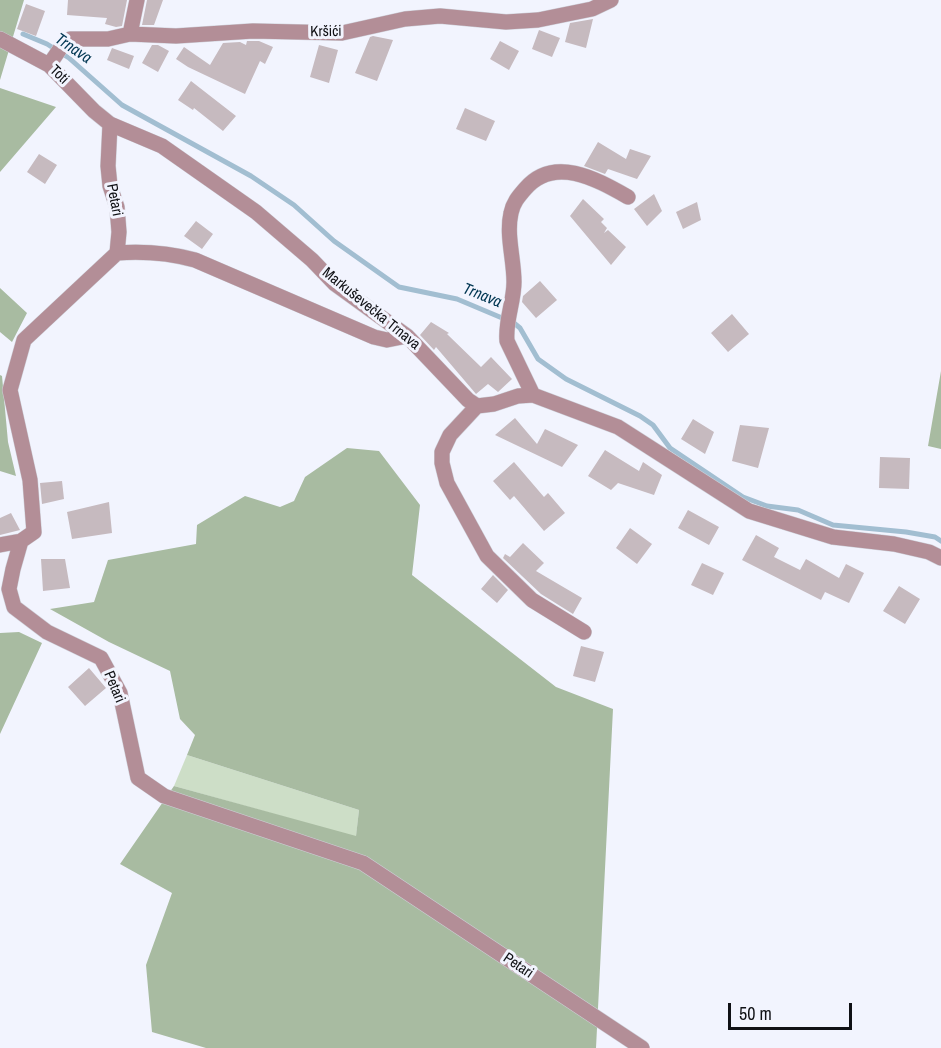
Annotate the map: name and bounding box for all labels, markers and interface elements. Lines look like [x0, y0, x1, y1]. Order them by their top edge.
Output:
street label: Kršići [310, 23, 342, 41]
water label: Trnava [51, 30, 95, 68]
street label: Toti [46, 62, 72, 88]
street label: Petari [102, 182, 126, 218]
street label: Markuševečka Trnava [318, 264, 424, 354]
water label: Trnava [460, 280, 504, 312]
street label: Petari [99, 668, 129, 706]
street label: Petari [499, 949, 537, 983]
scale bar [731, 991, 856, 1029]
text: 50 m [739, 1001, 772, 1026]

